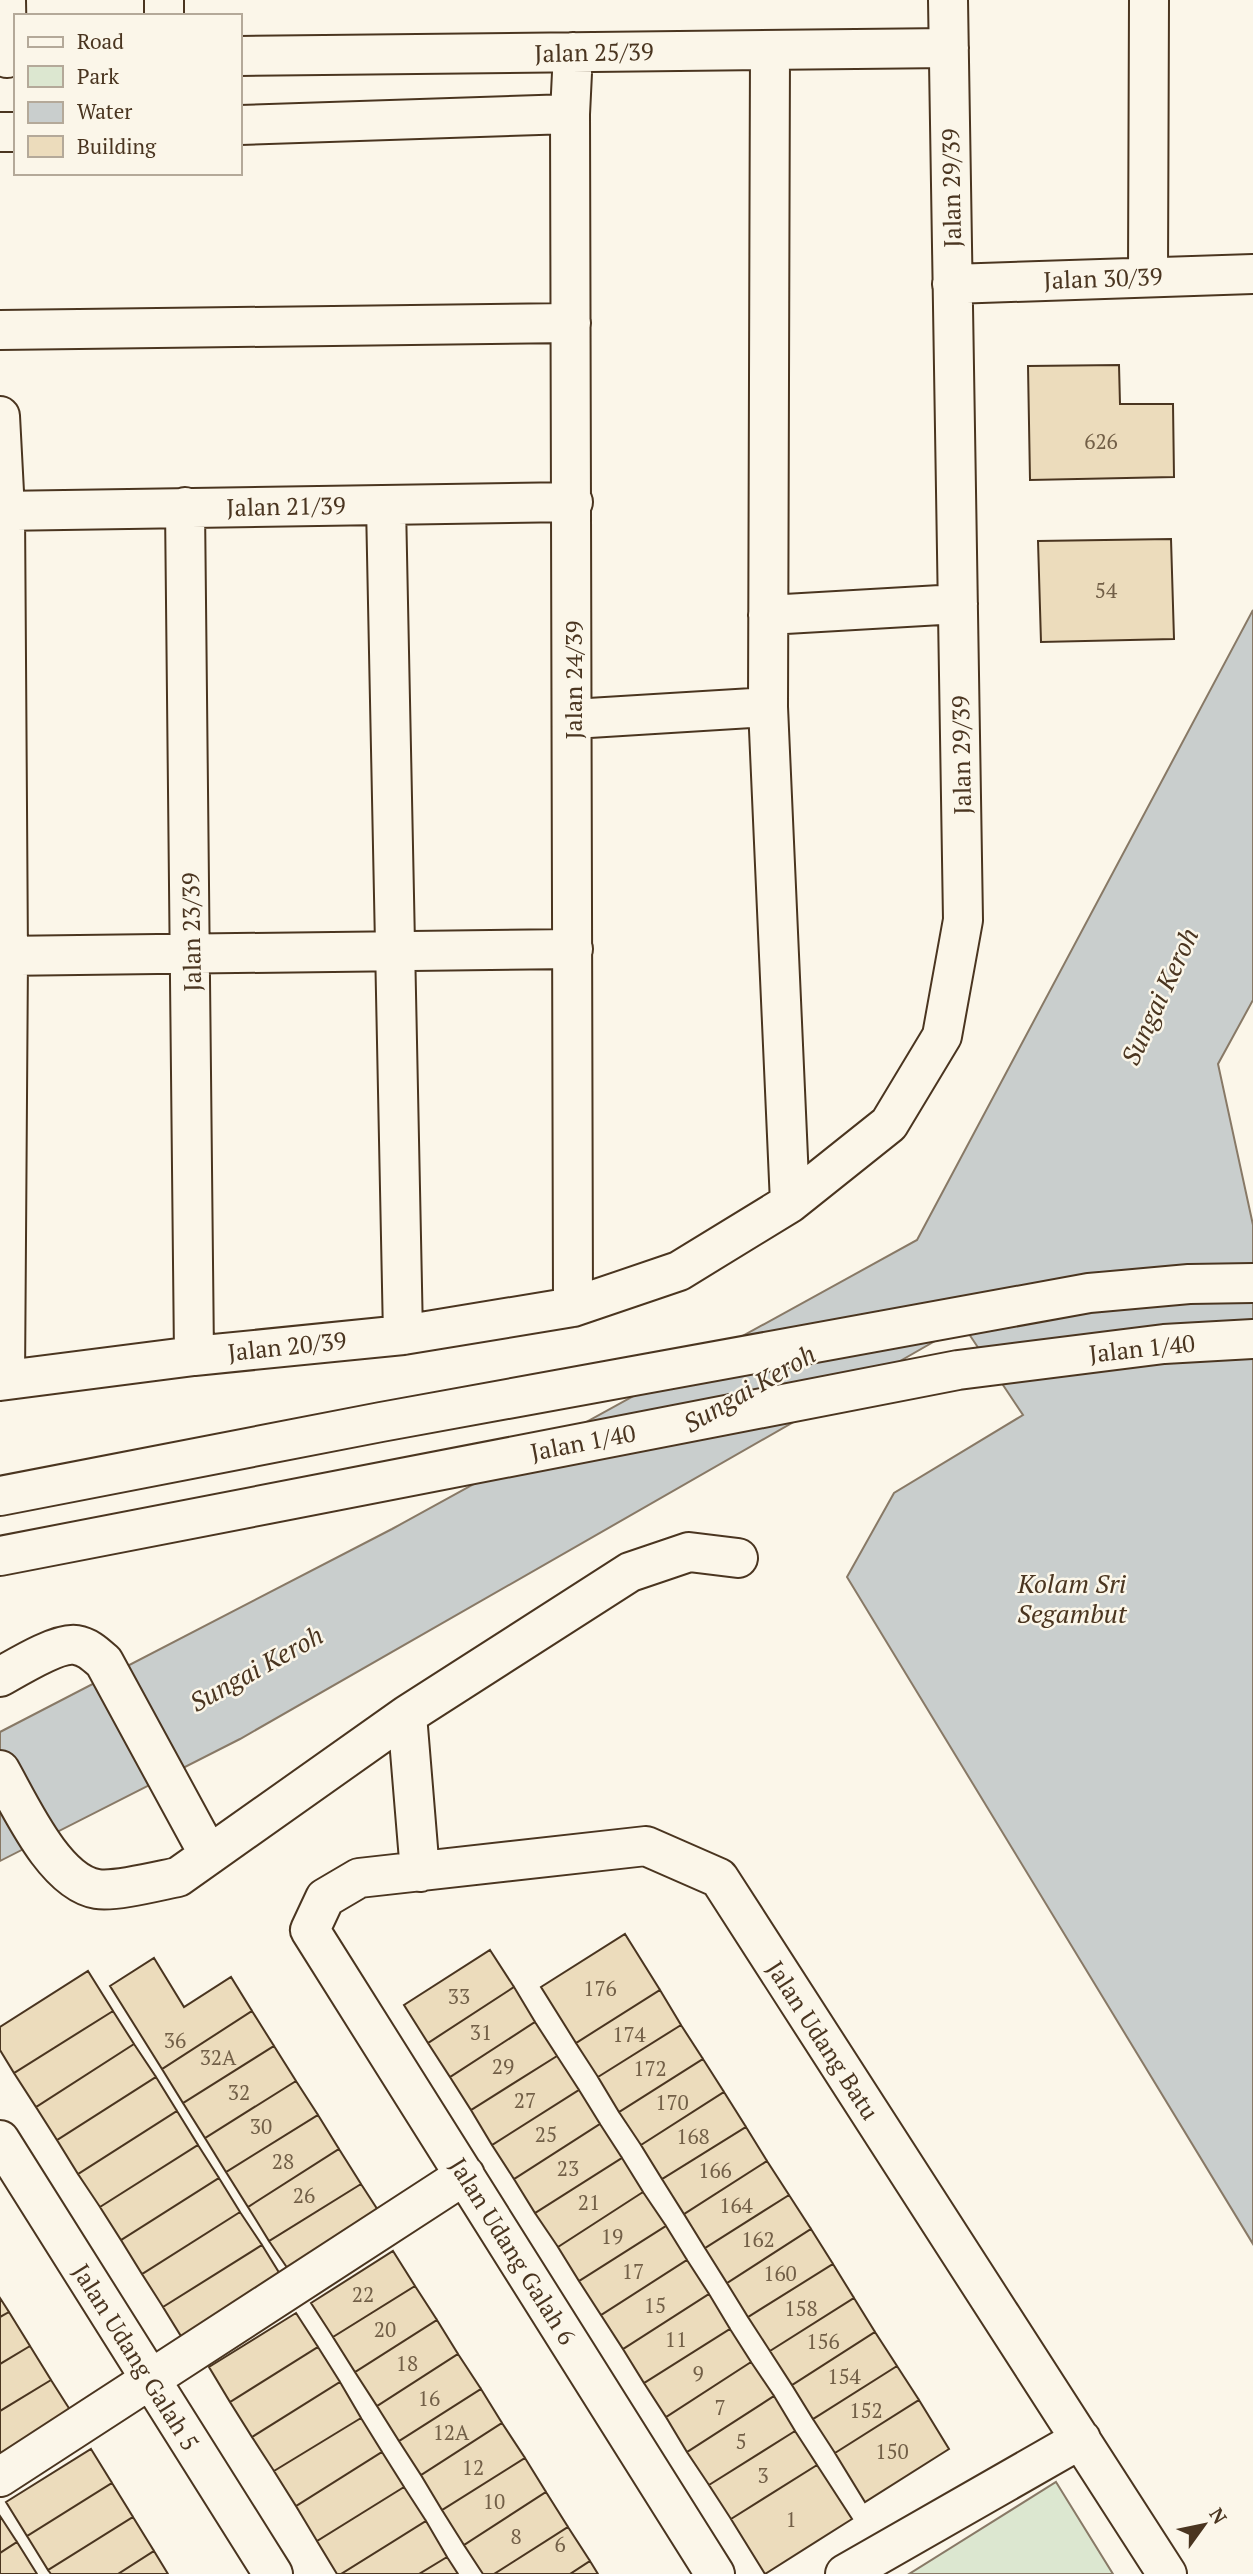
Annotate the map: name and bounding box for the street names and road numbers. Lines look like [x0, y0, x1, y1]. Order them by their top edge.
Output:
street label: Jalan 25/39 [534, 35, 654, 69]
street label: Jalan 29/39 [934, 128, 968, 248]
street label: Jalan 30/39 [1043, 260, 1163, 296]
street label: Jalan 21/39 [226, 489, 346, 523]
street label: Jalan 24/39 [557, 620, 589, 740]
street label: Jalan 29/39 [944, 695, 978, 815]
street label: Jalan 23/39 [174, 872, 208, 992]
street label: Jalan 20/39 [226, 1324, 348, 1368]
street label: Jalan 1/40 [1087, 1327, 1197, 1369]
street label: Jalan 1/40 [528, 1416, 638, 1468]
street label: Jalan Udang Batu [760, 1954, 887, 2126]
street label: Jalan Udang Galah 6 [443, 2151, 584, 2351]
street label: Jalan Udang Galah 5 [66, 2257, 206, 2457]

